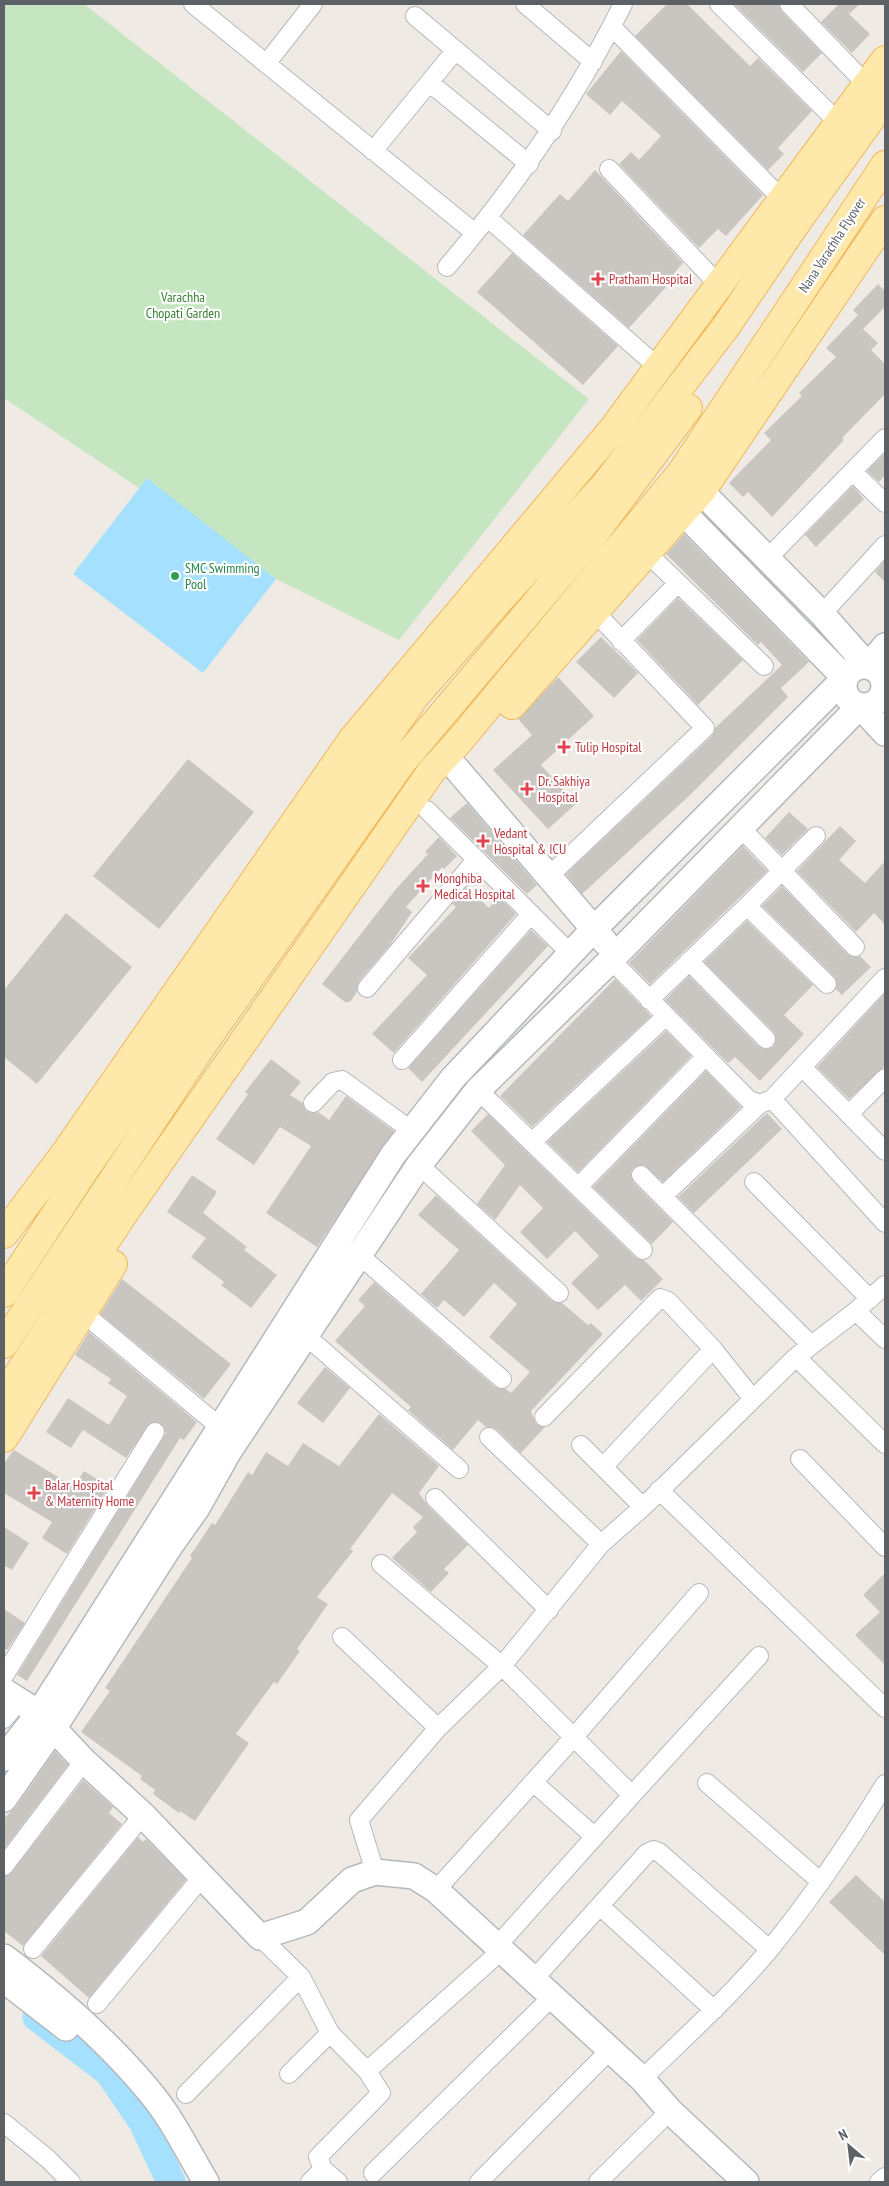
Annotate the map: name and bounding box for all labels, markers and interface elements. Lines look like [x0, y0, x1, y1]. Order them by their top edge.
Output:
street label: Nana Varachha Flyover [795, 194, 869, 296]
place label: Pratham Hospital [609, 270, 693, 288]
marker: Pratham Hospital [591, 272, 605, 286]
park label: Varachha Chopati Garden [146, 288, 220, 322]
place label: SMC Swimming Pool [185, 559, 260, 593]
marker: SMC Swimming Pool [169, 570, 181, 582]
place label: Tulip Hospital [575, 738, 642, 756]
marker: Tulip Hospital [557, 740, 571, 754]
place label: Dr. Sakhiya Hospital [538, 772, 590, 806]
marker: Dr. Sakhiya Hospital [520, 782, 534, 796]
place label: Vedant Hospital & ICU [493, 824, 566, 858]
marker: Vedant Hospital & ICU [476, 834, 490, 848]
place label: Monghiba Medical Hospital [434, 869, 515, 903]
marker: Monghiba Medical Hospital [416, 879, 430, 893]
place label: Balar Hospital & Maternity Home [45, 1476, 134, 1510]
marker: Balar Hospital & Maternity Home [27, 1486, 41, 1500]
north arrow [824, 2121, 874, 2171]
text: N [835, 2125, 850, 2144]

